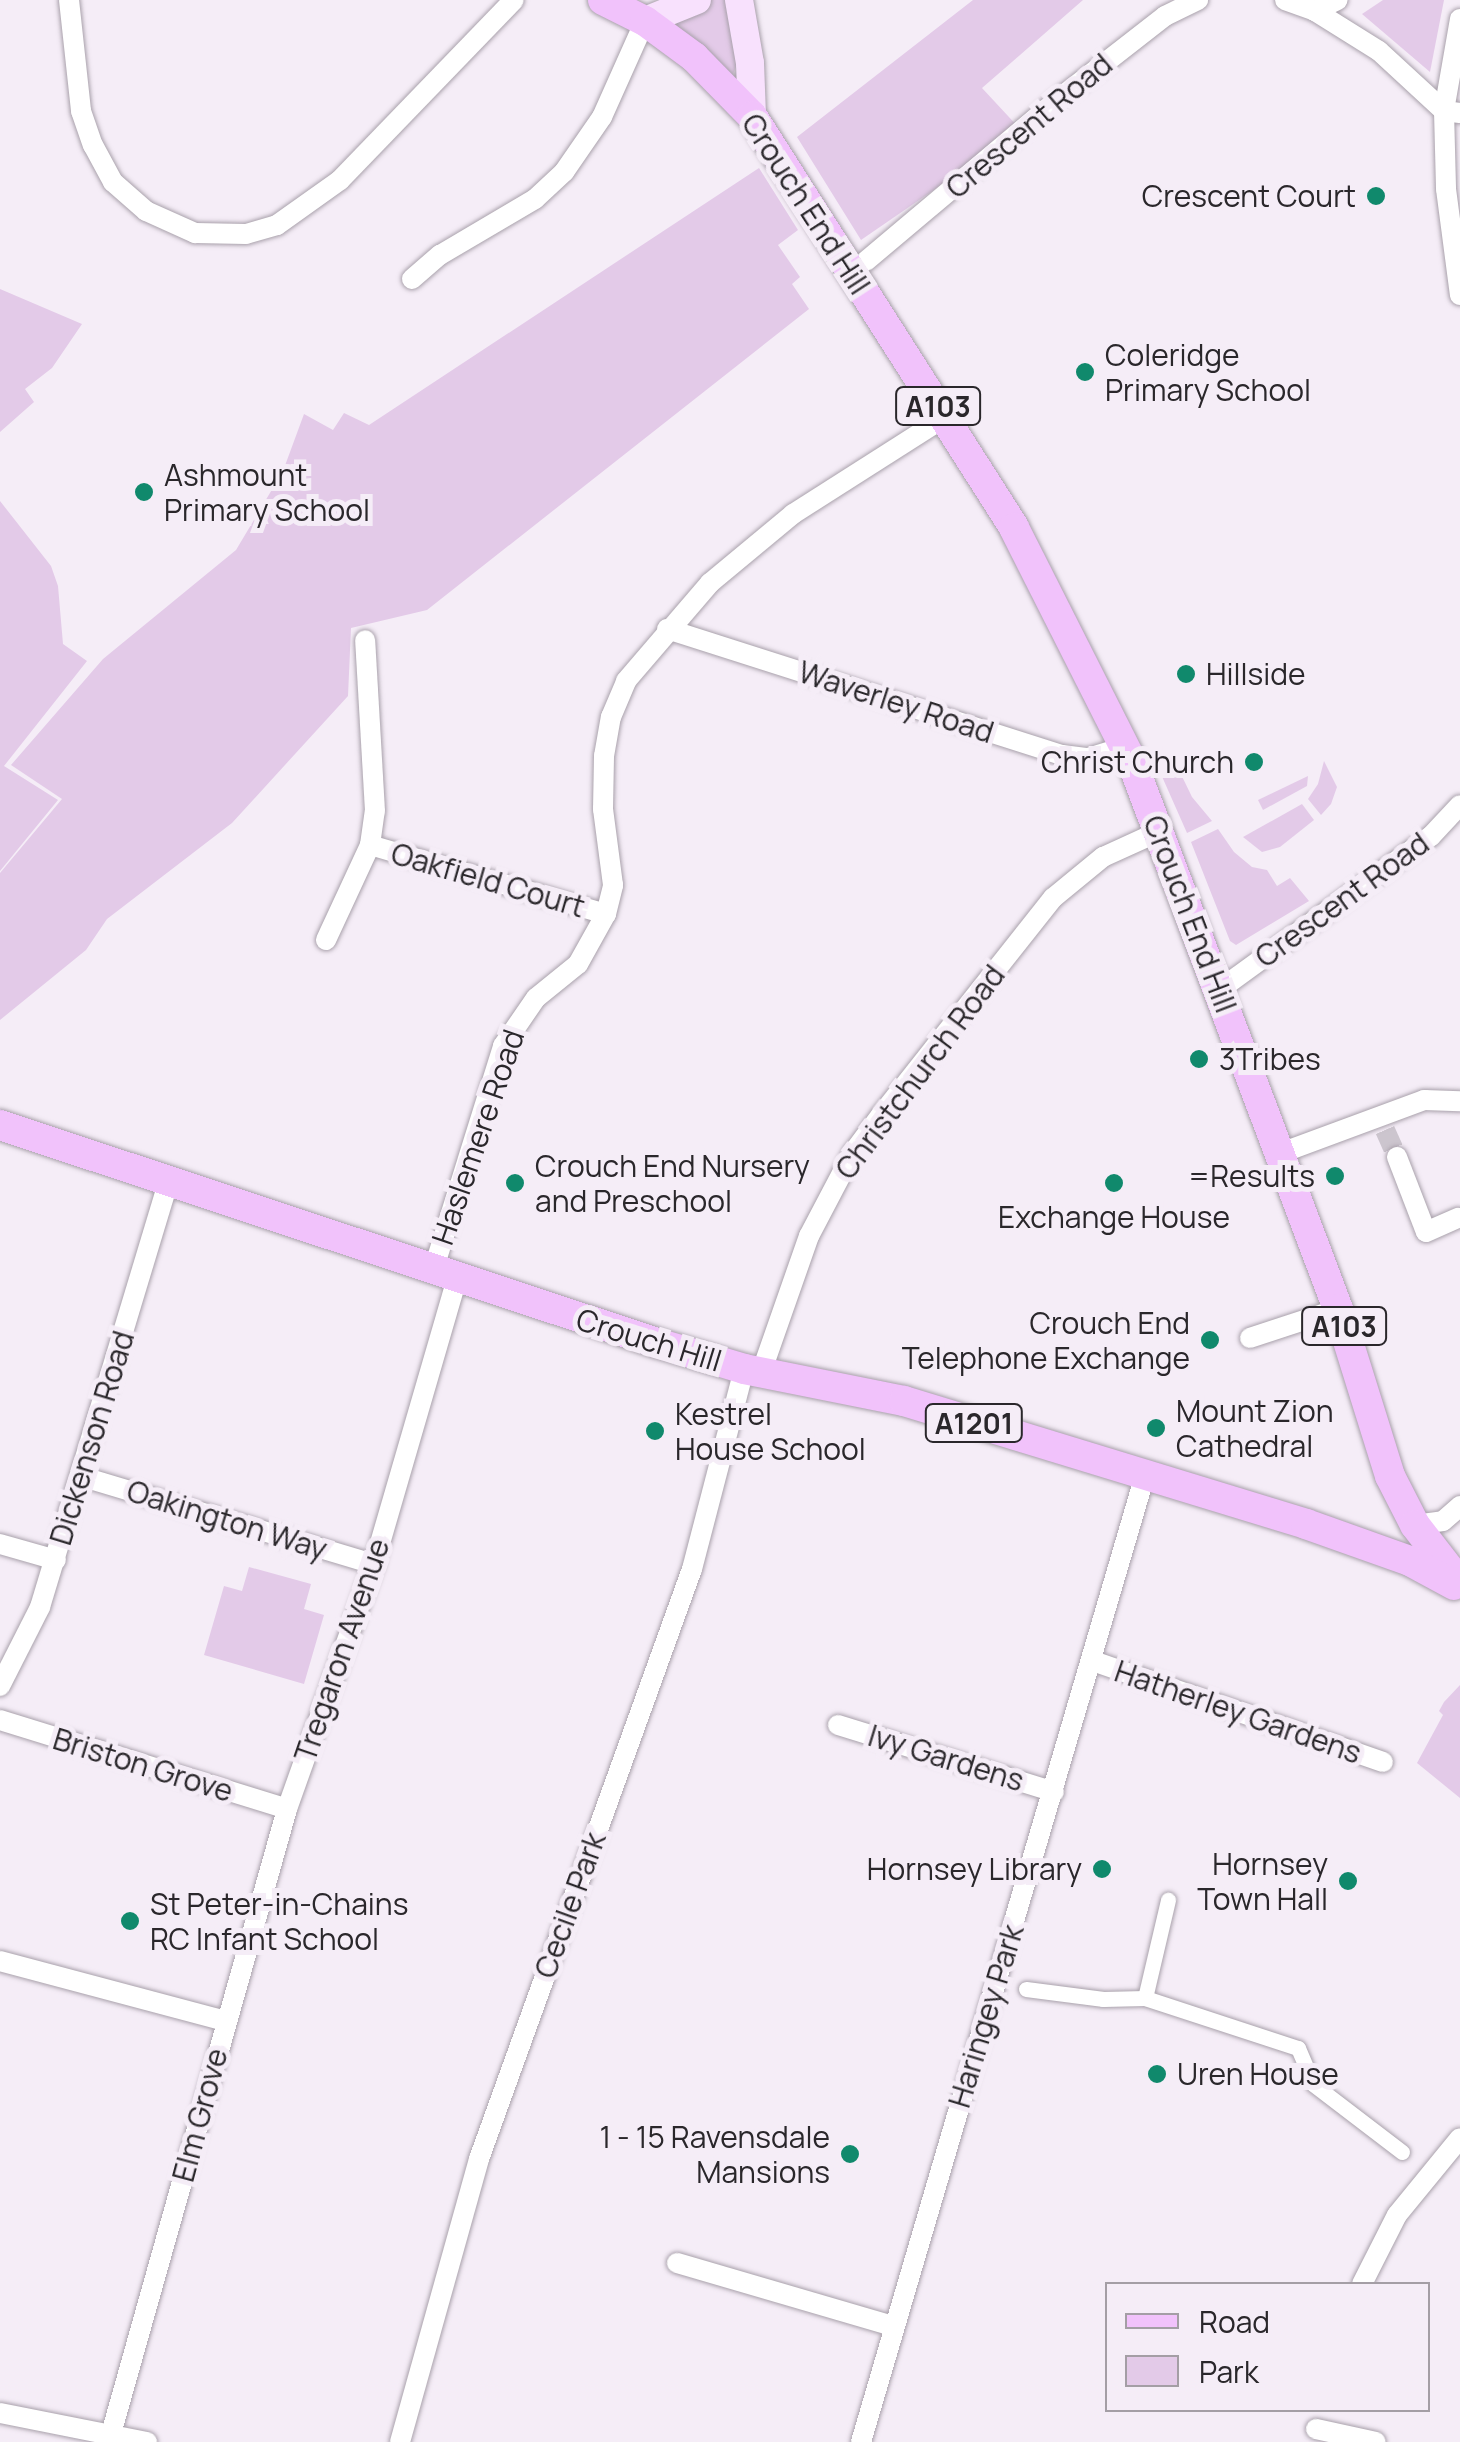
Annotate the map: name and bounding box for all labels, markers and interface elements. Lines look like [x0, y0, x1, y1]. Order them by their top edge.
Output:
street label: Crescent Road [939, 46, 1119, 206]
street label: Crouch End Hill [734, 107, 878, 301]
place label: Crescent Court [1142, 178, 1356, 214]
marker: Crescent Court [1365, 185, 1387, 207]
place label: Coleridge Primary School [1105, 337, 1311, 408]
marker: Coleridge Primary School [1074, 361, 1096, 383]
road number: A103 [893, 383, 983, 429]
place label: Ashmount Primary School [164, 457, 370, 528]
marker: Ashmount Primary School [133, 481, 155, 503]
street label: Waverley Road [794, 654, 998, 750]
place label: Hillside [1206, 656, 1306, 692]
marker: Hillside [1175, 663, 1197, 685]
place label: Christ Church [1041, 744, 1234, 780]
marker: Christ Church [1243, 751, 1265, 773]
street label: Crouch End Hill [1136, 810, 1244, 1018]
street label: Crescent Road [1248, 825, 1436, 975]
street label: Oakfield Court [387, 835, 589, 925]
street label: Christchurch Road [828, 958, 1012, 1186]
street label: Haslemere Road [424, 1025, 532, 1249]
place label: 3Tribes [1219, 1041, 1321, 1077]
marker: 3Tribes [1188, 1048, 1210, 1070]
place label: Crouch End Nursery and Preschool [535, 1148, 810, 1218]
place label: =Results [1188, 1158, 1315, 1194]
marker: =Results [1324, 1165, 1346, 1187]
marker: Crouch End Nursery and Preschool [504, 1172, 526, 1194]
marker: Exchange House [1103, 1172, 1125, 1194]
place label: Exchange House [998, 1199, 1230, 1235]
street label: Crouch Hill [572, 1301, 726, 1379]
road number: A103 [1299, 1303, 1389, 1349]
place label: Crouch End Telephone Exchange [902, 1305, 1190, 1376]
street label: Dickenson Road [42, 1327, 142, 1549]
marker: Crouch End Telephone Exchange [1199, 1329, 1221, 1351]
place label: Mount Zion Cathedral [1176, 1393, 1334, 1464]
place label: Kestrel House School [675, 1396, 866, 1466]
road number: A1201 [924, 1400, 1024, 1446]
marker: Mount Zion Cathedral [1145, 1417, 1167, 1439]
marker: Kestrel House School [644, 1420, 666, 1442]
street label: Oakington Way [123, 1473, 331, 1567]
street label: Tregaron Avenue [287, 1534, 397, 1766]
street label: Hatherley Gardens [1110, 1653, 1366, 1771]
street label: Ivy Gardens [864, 1717, 1028, 1799]
street label: Briston Grove [49, 1721, 237, 1809]
street label: Cecile Park [527, 1827, 613, 1983]
place label: Hornsey Town Hall [1197, 1846, 1328, 1916]
place label: Hornsey Library [867, 1851, 1082, 1887]
marker: Hornsey Library [1091, 1858, 1113, 1880]
marker: Hornsey Town Hall [1337, 1870, 1359, 1892]
place label: St Peter-in-Chains RC Infant School [150, 1886, 408, 1956]
marker: St Peter-in-Chains RC Infant School [119, 1910, 141, 1932]
street label: Haringey Park [941, 1920, 1031, 2112]
street label: Elm Grove [165, 2044, 235, 2186]
place label: Uren House [1177, 2056, 1339, 2092]
marker: Uren House [1146, 2063, 1168, 2085]
place label: 1 - 15 Ravensdale Mansions [599, 2119, 830, 2190]
marker: 1 - 15 Ravensdale Mansions [839, 2143, 861, 2165]
legend [1105, 2282, 1430, 2412]
text: Road [1199, 2301, 1270, 2342]
text: Park [1199, 2351, 1259, 2392]

